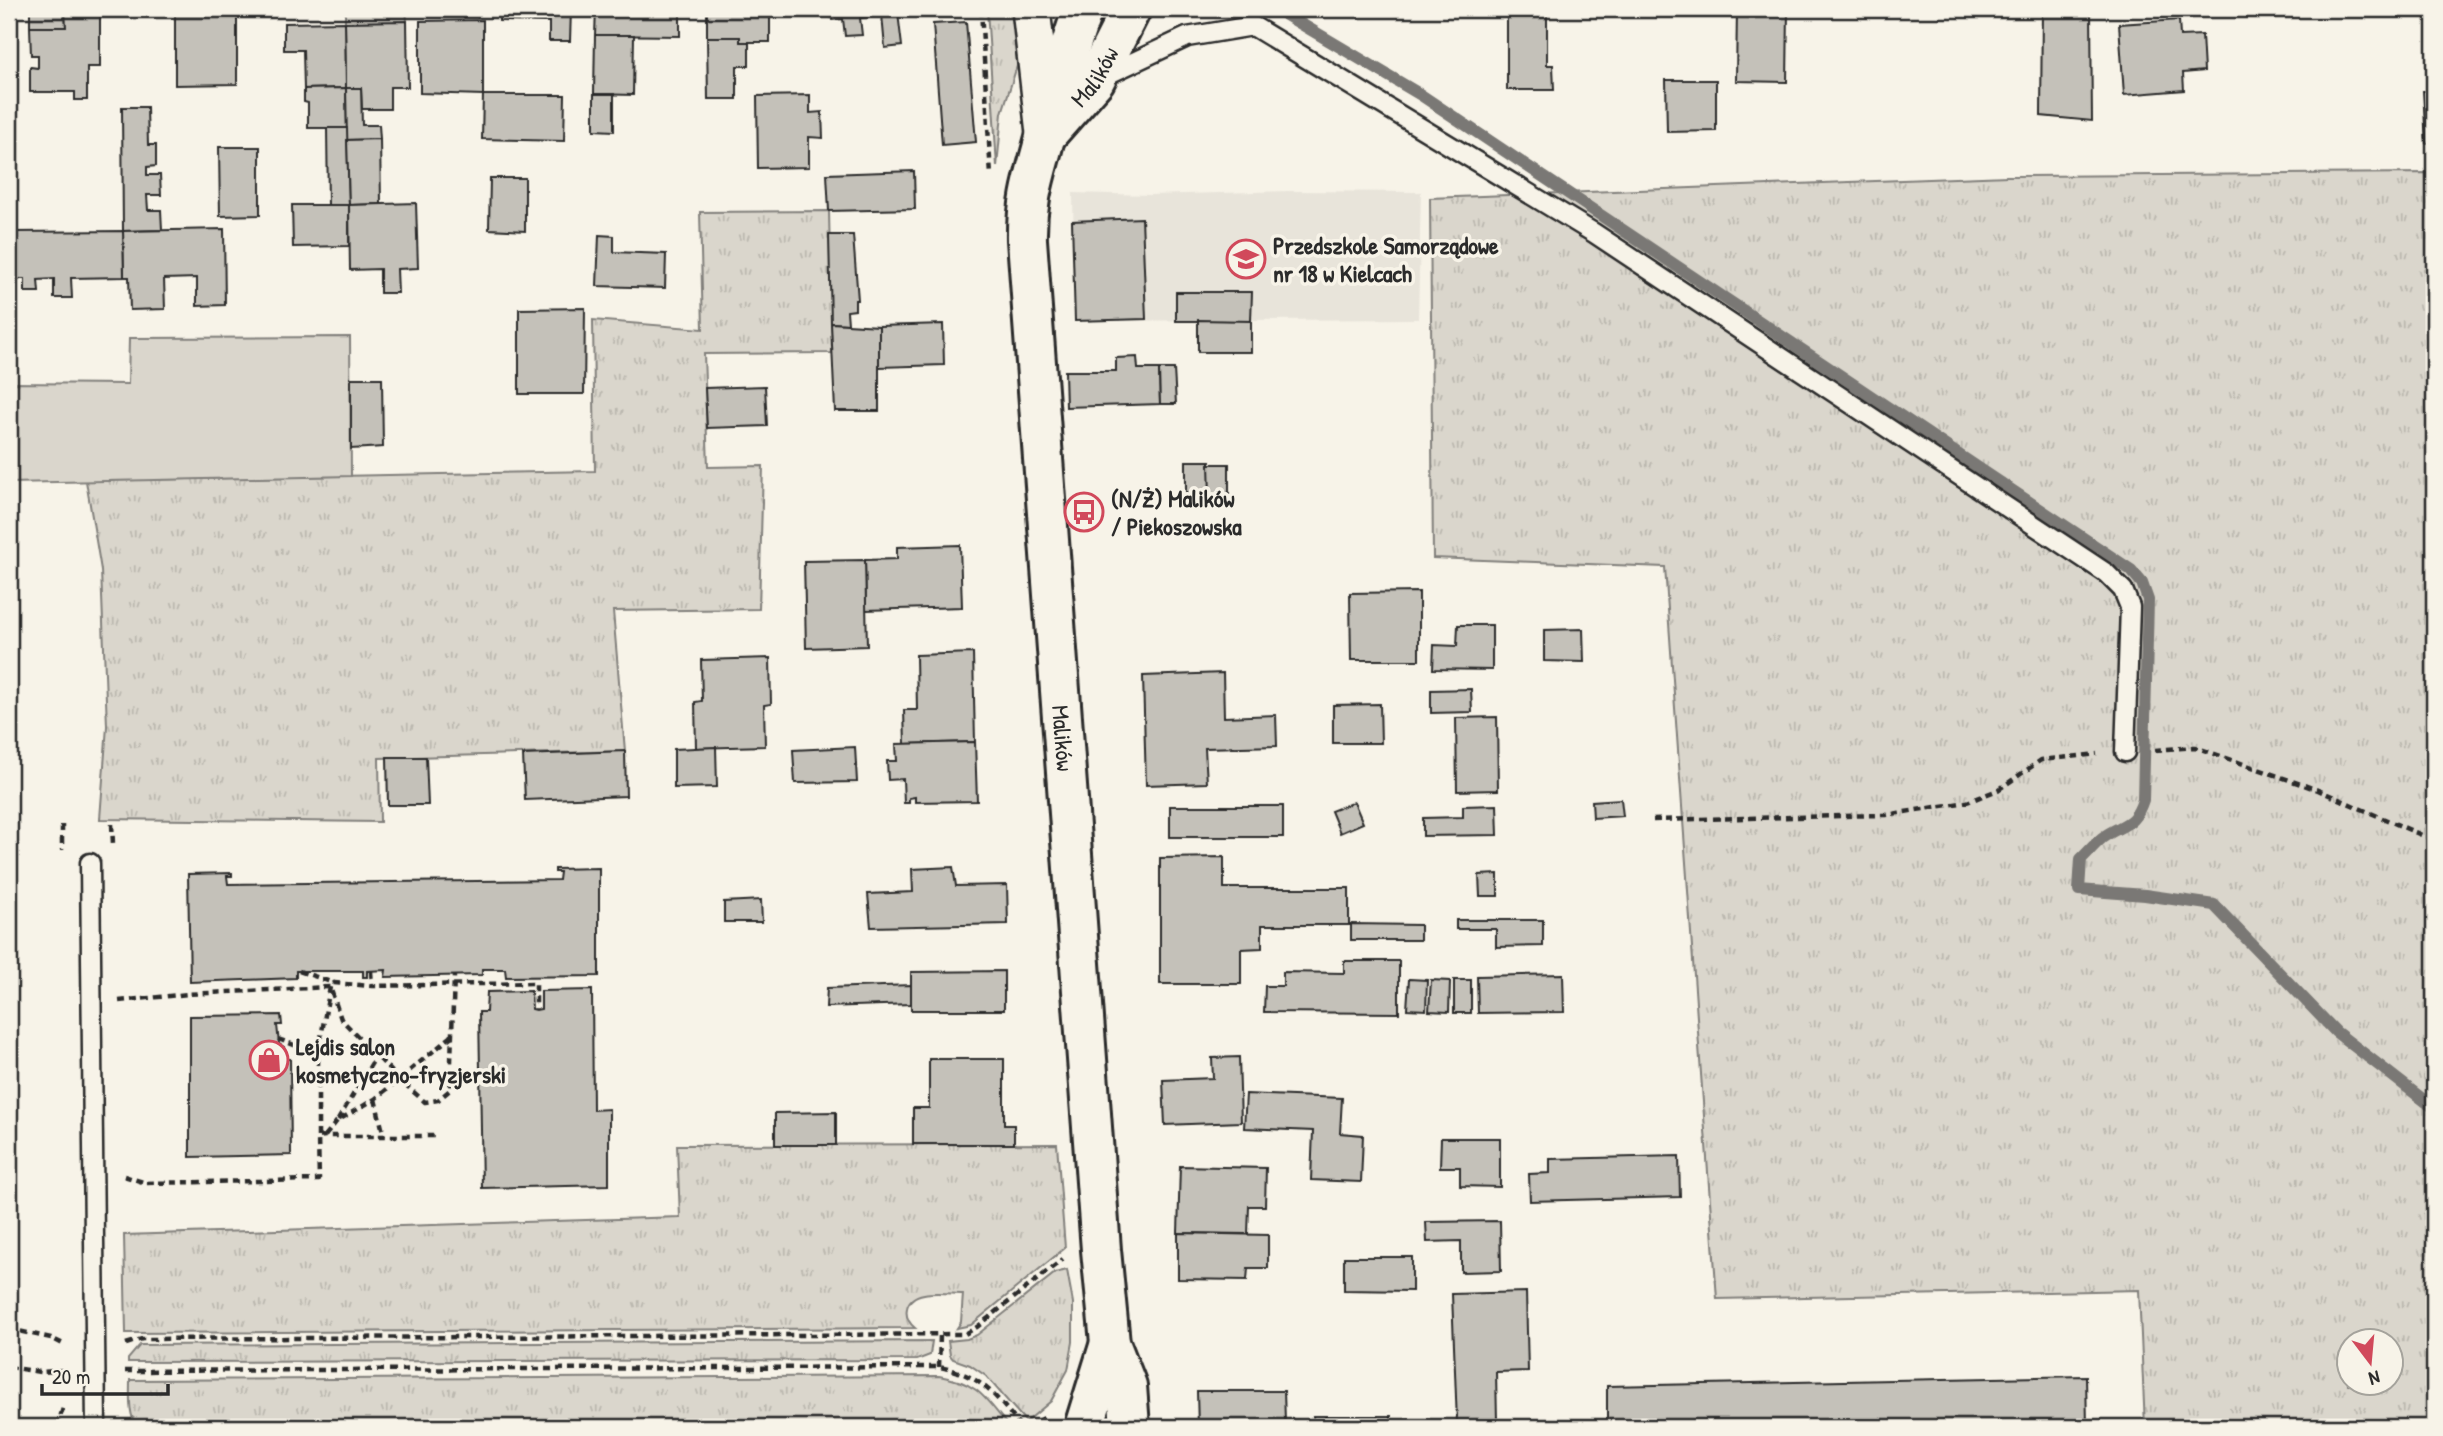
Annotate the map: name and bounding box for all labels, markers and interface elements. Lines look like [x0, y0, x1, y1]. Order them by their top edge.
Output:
street label: Malików [1063, 41, 1125, 113]
place label: Przedszkole Samorządowe nr 18 w Kielcach [1273, 229, 1499, 289]
school or university icon: Przedszkole Samorządowe nr 18 w Kielcach [1225, 238, 1267, 280]
place label: (N/Ż) Malików / Piekoszowska [1111, 482, 1242, 542]
bus stop icon: (N/Ż) Malików / Piekoszowska [1063, 491, 1105, 533]
street label: Malików [1045, 704, 1082, 772]
place label: Lejdis salon kosmetyczno-fryzjerski [296, 1030, 506, 1091]
shop icon: Lejdis salon kosmetyczno-fryzjerski [248, 1039, 290, 1081]
north arrow [2334, 1328, 2404, 1398]
scale bar [42, 1352, 168, 1396]
text: 20 m [52, 1362, 90, 1391]
text: N [2366, 1364, 2383, 1392]

